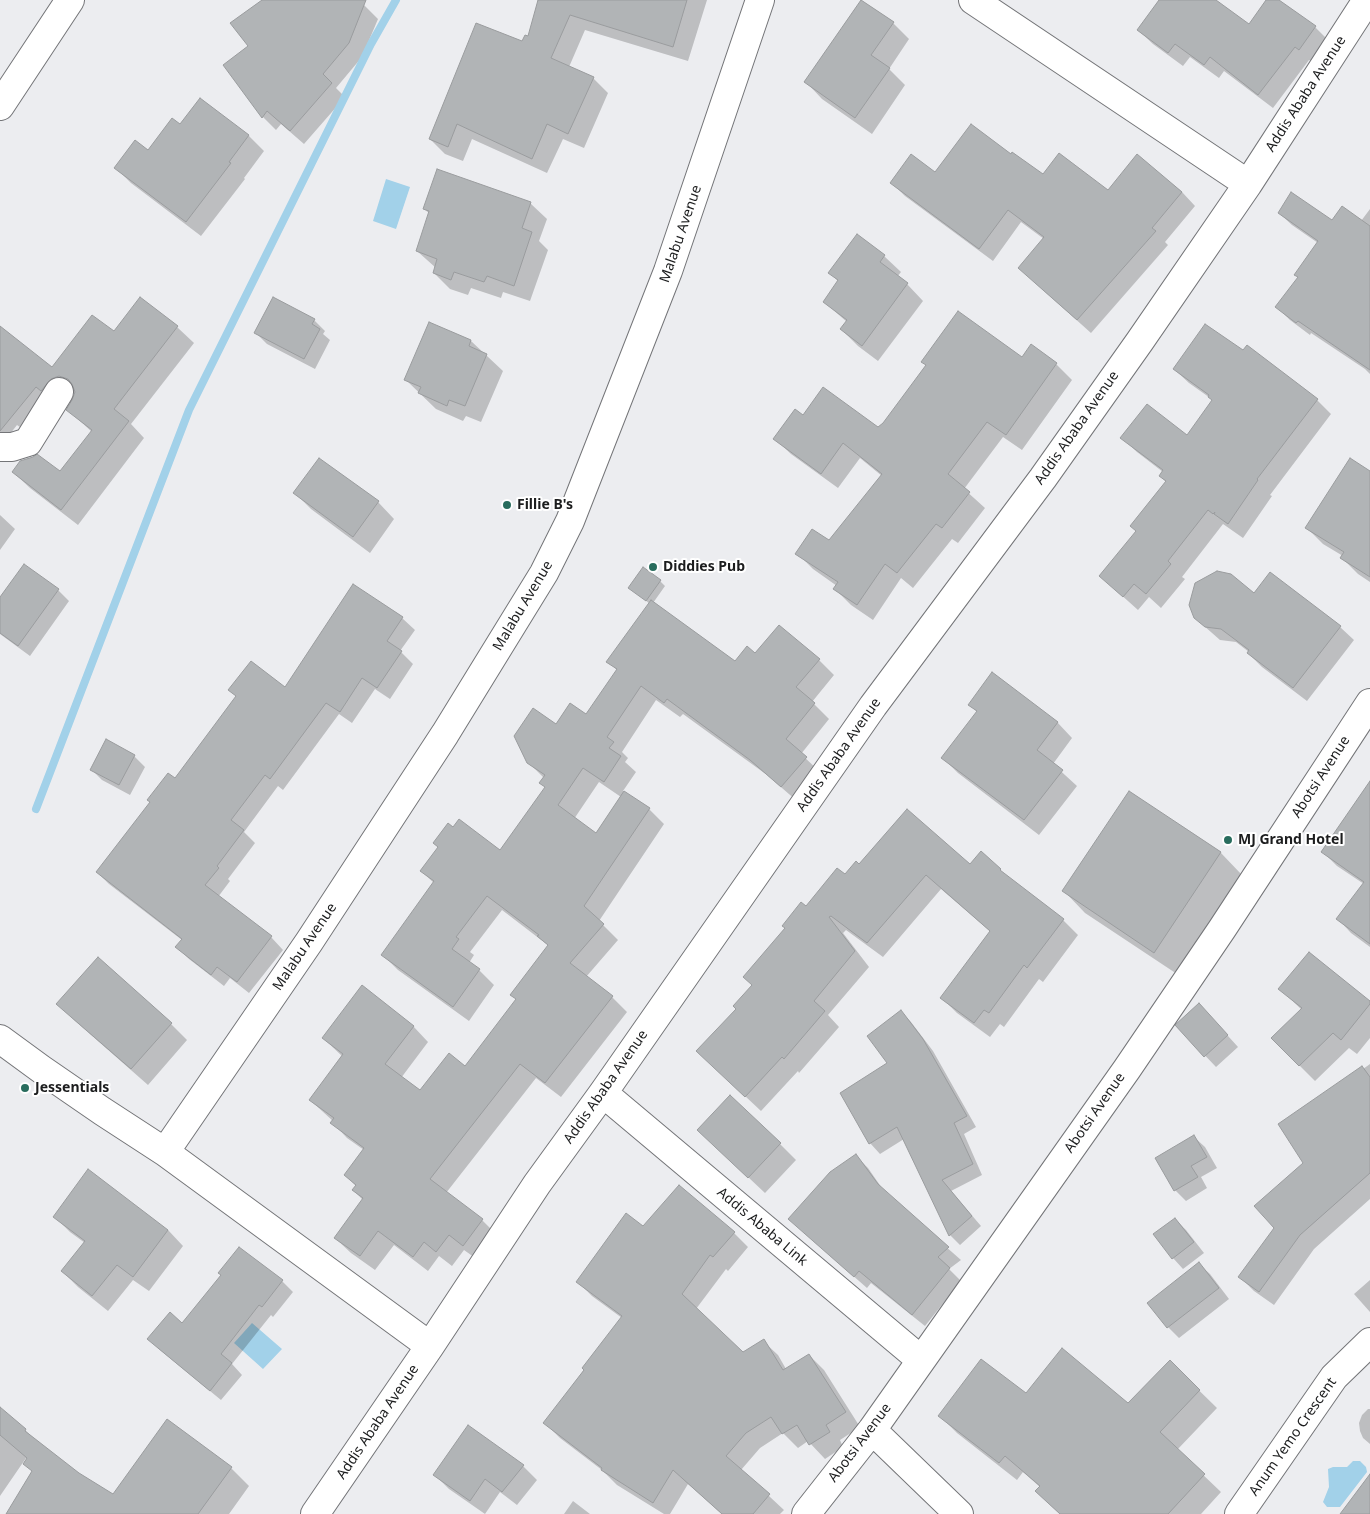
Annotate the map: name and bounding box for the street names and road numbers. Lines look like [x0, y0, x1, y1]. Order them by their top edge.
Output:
street label: Addis Ababa Avenue [1262, 33, 1350, 155]
street label: Malabu Avenue [656, 183, 706, 285]
street label: Addis Ababa Avenue [1031, 368, 1123, 488]
street label: Malabu Avenue [490, 558, 556, 654]
street label: Addis Ababa Avenue [793, 695, 885, 815]
street label: Abotsi Avenue [1288, 733, 1354, 821]
street label: Malabu Avenue [269, 900, 341, 994]
street label: Addis Ababa Avenue [560, 1027, 652, 1147]
street label: Abotsi Avenue [1061, 1070, 1129, 1156]
street label: Addis Ababa Link [713, 1184, 811, 1270]
street label: Addis Ababa Avenue [333, 1361, 423, 1483]
street label: Anum Yemo Crescent [1246, 1375, 1340, 1499]
street label: Abotsi Avenue [825, 1400, 895, 1486]

